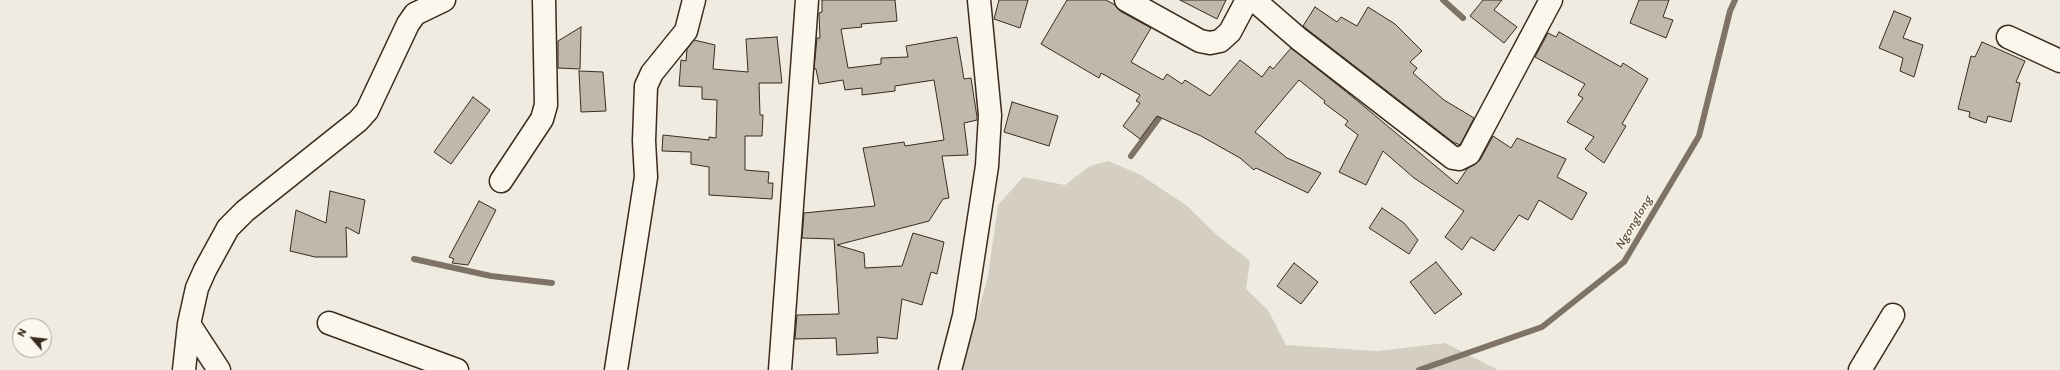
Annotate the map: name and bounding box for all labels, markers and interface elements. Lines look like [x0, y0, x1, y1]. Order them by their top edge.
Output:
water label: Ngonglong [1612, 193, 1656, 253]
north arrow [12, 318, 52, 358]
text: N [14, 326, 29, 339]

